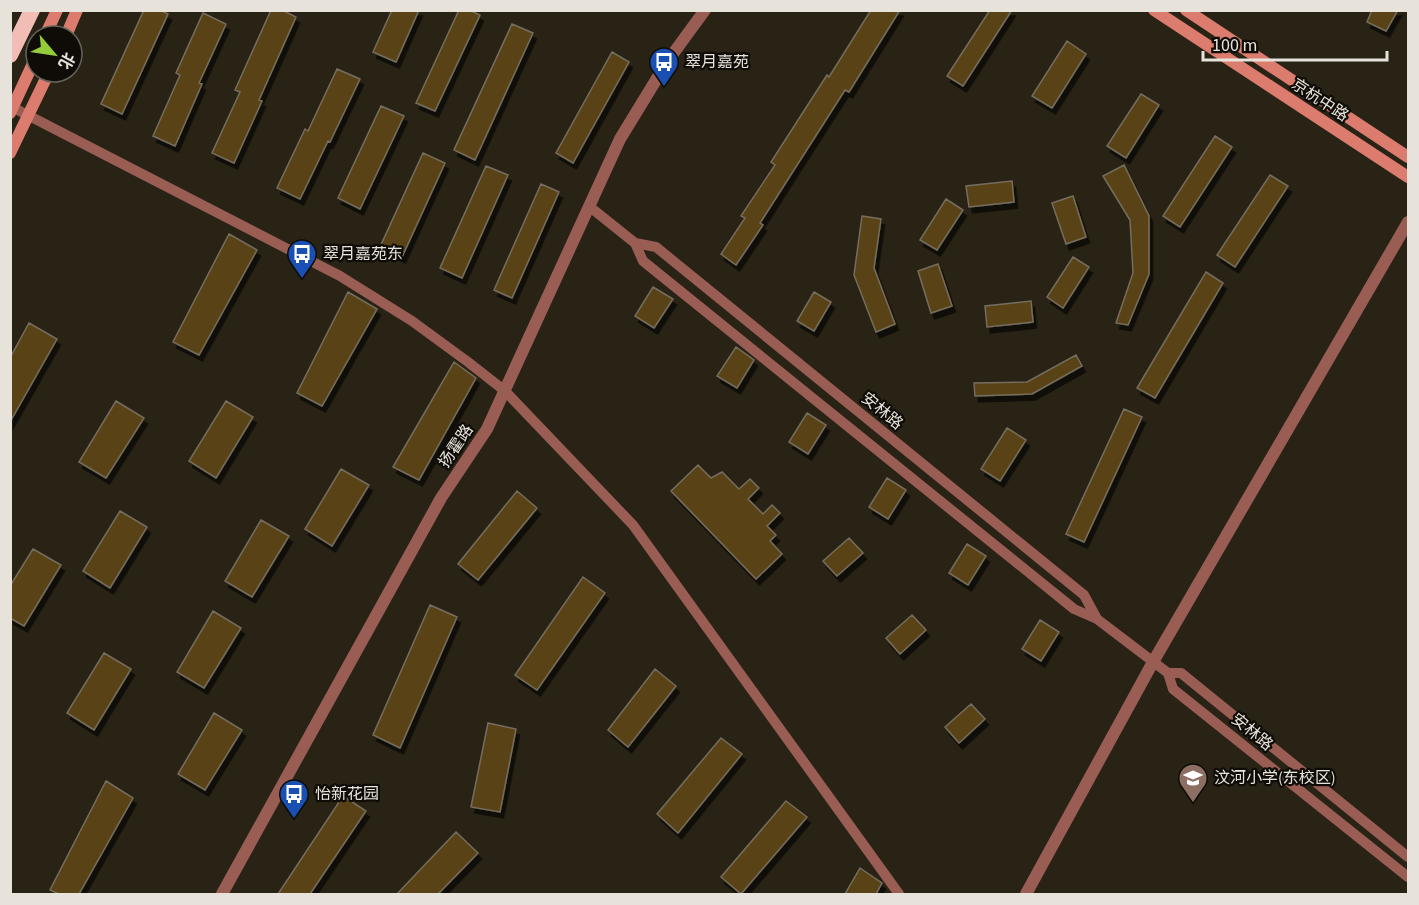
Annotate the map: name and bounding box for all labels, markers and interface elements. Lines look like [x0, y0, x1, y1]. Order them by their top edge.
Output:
north arrow [24, 24, 84, 84]
scale bar [1203, 24, 1388, 62]
text: 100 m [1212, 33, 1257, 58]
bus stop icon: 翠月嘉苑 [648, 46, 680, 88]
text: 北 [53, 48, 80, 73]
place label: 翠月嘉苑 [685, 51, 749, 73]
street label: 京杭中路 [1287, 73, 1353, 127]
bus stop icon: 翠月嘉苑东 [286, 238, 318, 280]
place label: 翠月嘉苑东 [323, 243, 403, 265]
street label: 安林路 [856, 387, 908, 435]
street label: 扬霍路 [433, 420, 479, 472]
street label: 安林路 [1226, 708, 1278, 756]
school or university icon: 汶河小学(东校区) [1177, 762, 1209, 804]
place label: 汶河小学(东校区) [1214, 767, 1336, 789]
bus stop icon: 怡新花园 [278, 778, 310, 820]
place label: 怡新花园 [315, 783, 379, 805]

